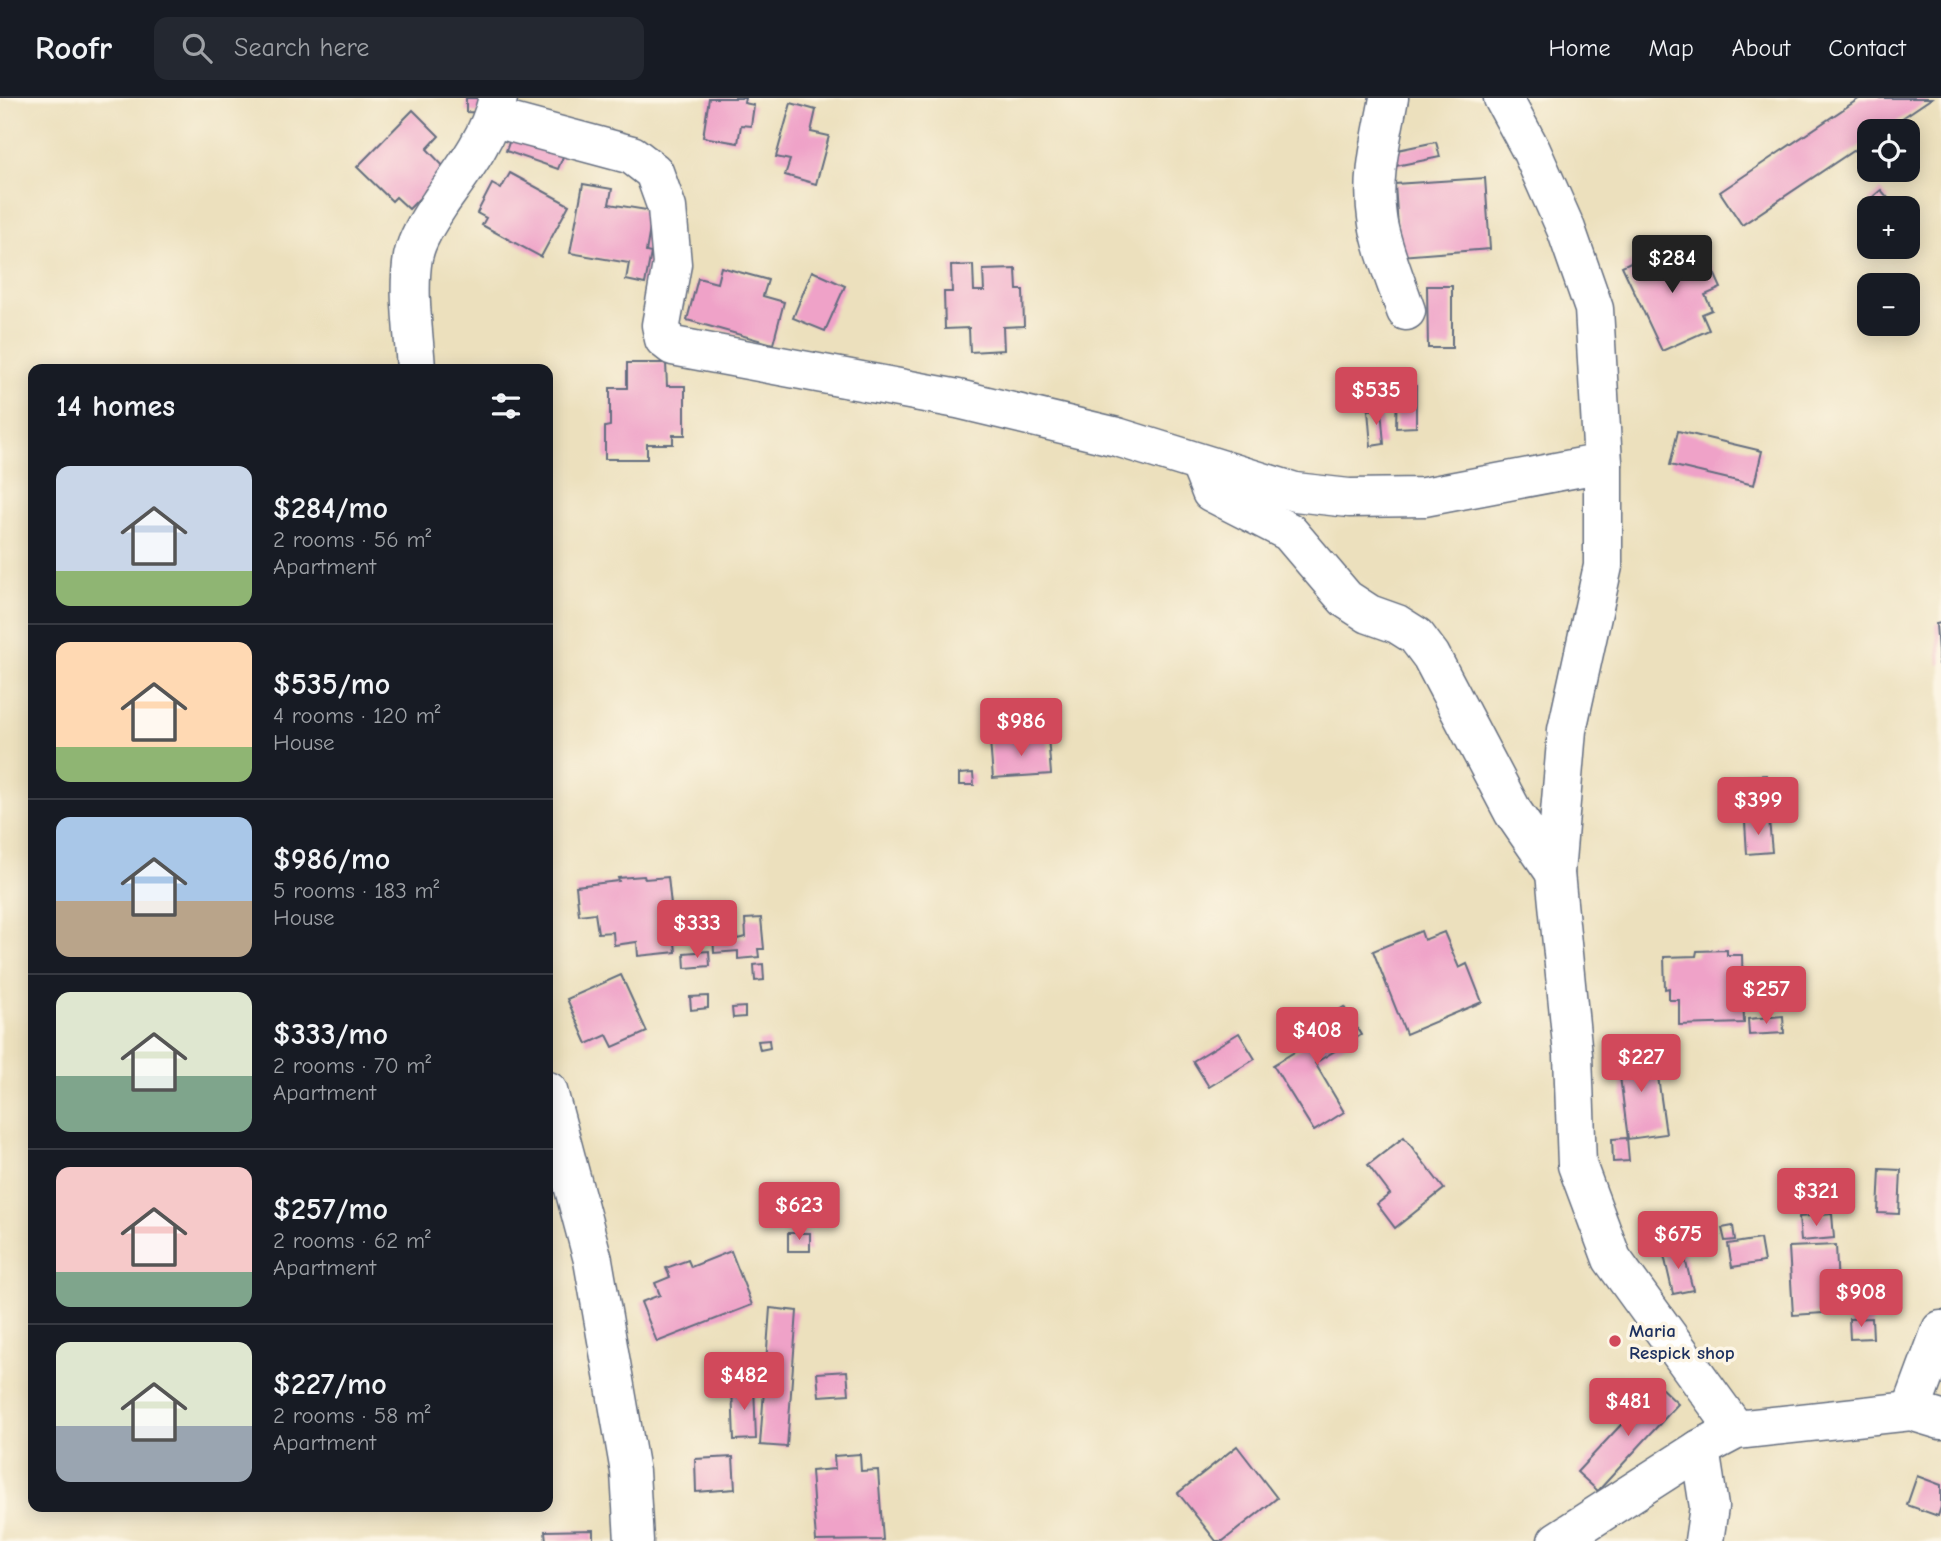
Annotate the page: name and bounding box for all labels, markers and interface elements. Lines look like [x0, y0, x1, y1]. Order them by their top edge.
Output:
search box [154, 17, 644, 80]
text: Roofr [35, 29, 112, 67]
icon: search [178, 29, 216, 67]
text: Search here [234, 33, 369, 63]
text: Home [1549, 34, 1610, 62]
text: Map [1648, 34, 1694, 62]
text: About [1732, 34, 1790, 62]
text: Contact [1828, 34, 1906, 62]
map controls [1857, 119, 1920, 336]
button: locate [1857, 119, 1920, 182]
button: + [1857, 196, 1920, 259]
pin: $284 [1631, 236, 1713, 295]
text: $284 [1648, 244, 1696, 271]
button: − [1857, 273, 1920, 336]
pin: $535 [1335, 368, 1417, 427]
text: $535 [1351, 376, 1401, 403]
icon: filters [487, 387, 525, 425]
text: 14 homes [56, 389, 175, 424]
text: $284/mo [273, 491, 388, 526]
icon: home [112, 494, 196, 578]
text: 2 rooms · 56 m² [273, 526, 431, 553]
text: Apartment [273, 553, 376, 580]
text: $535/mo [273, 667, 390, 702]
icon: home [112, 670, 196, 754]
pin: $986 [980, 698, 1062, 758]
text: 4 rooms · 120 m² [273, 702, 440, 729]
text: $986 [996, 707, 1046, 734]
text: House [273, 729, 335, 756]
pin: $399 [1717, 778, 1799, 837]
text: $399 [1733, 786, 1783, 813]
text: $986/mo [273, 842, 390, 877]
icon: home [112, 845, 196, 929]
text: 5 rooms · 183 m² [273, 877, 439, 904]
pin: $333 [656, 900, 738, 960]
text: House [273, 904, 335, 931]
text: $333 [673, 909, 721, 936]
pin: $257 [1725, 967, 1807, 1026]
text: $257 [1742, 975, 1790, 1002]
pin: $408 [1276, 1007, 1358, 1067]
text: $408 [1292, 1016, 1342, 1043]
text: $333/mo [273, 1017, 388, 1052]
icon: home [112, 1020, 196, 1104]
pin: $227 [1600, 1034, 1682, 1094]
text: $227 [1618, 1043, 1664, 1070]
text: 2 rooms · 70 m² [273, 1052, 431, 1079]
text: Apartment [273, 1079, 376, 1106]
pin: $321 [1775, 1168, 1857, 1228]
text: $321 [1793, 1177, 1839, 1204]
pin: $623 [758, 1182, 840, 1242]
text: $623 [775, 1191, 823, 1218]
text: $257/mo [273, 1192, 388, 1227]
icon: home [112, 1195, 196, 1279]
pin: $675 [1637, 1212, 1719, 1271]
text: $675 [1654, 1220, 1702, 1247]
text: 2 rooms · 62 m² [273, 1227, 431, 1254]
text: Apartment [273, 1254, 376, 1281]
pin: $908 [1820, 1270, 1902, 1329]
text: $908 [1836, 1278, 1886, 1305]
place label: Maria Respick shop [1629, 1320, 1735, 1364]
marker: Maria Respick shop [1607, 1333, 1623, 1349]
pin: $482 [703, 1352, 785, 1412]
text: $482 [720, 1361, 768, 1388]
text: $227/mo [273, 1367, 387, 1402]
icon: home [112, 1370, 196, 1454]
pin: $481 [1587, 1378, 1669, 1438]
text: $481 [1605, 1387, 1651, 1414]
text: 2 rooms · 58 m² [273, 1402, 431, 1429]
text: Apartment [273, 1429, 376, 1456]

